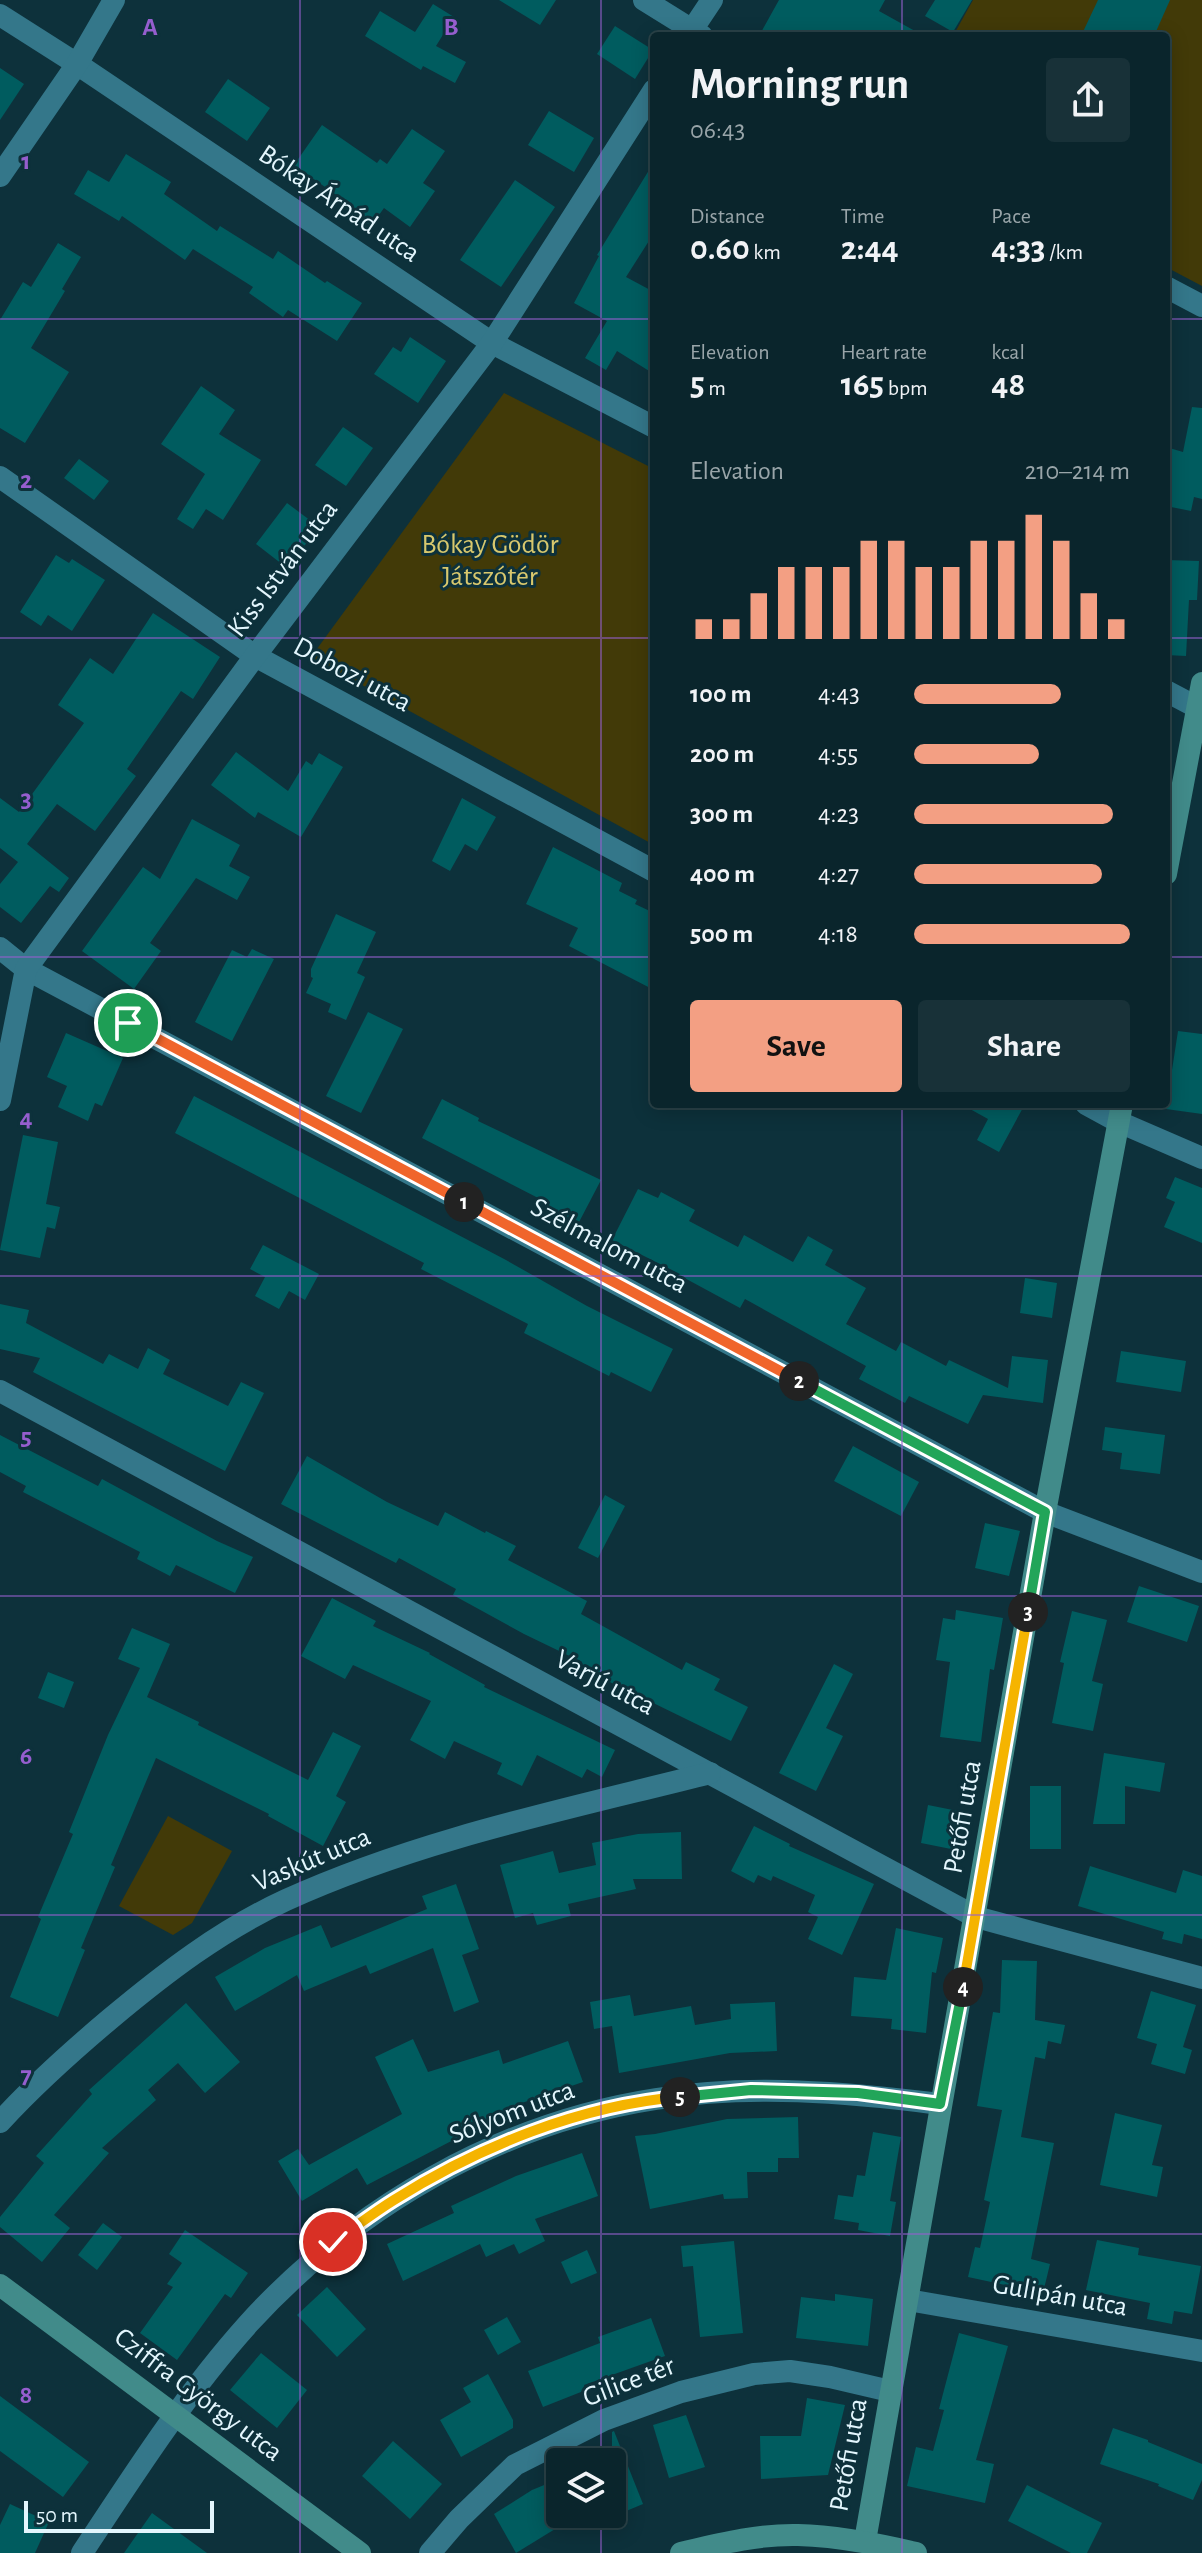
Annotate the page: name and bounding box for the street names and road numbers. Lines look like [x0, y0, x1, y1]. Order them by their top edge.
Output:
street label: Bókay Árpád utca [254, 138, 426, 268]
street label: Kiss István utca [223, 495, 343, 643]
street label: Dobozi utca [289, 632, 415, 718]
street label: Szélmalom utca [526, 1193, 692, 1299]
street label: Varjú utca [550, 1645, 660, 1721]
street label: Petőfi utca [939, 1758, 987, 1876]
street label: Vaskút utca [249, 1823, 375, 1897]
street label: Sólyom utca [446, 2076, 579, 2150]
street label: Gulipán utca [990, 2270, 1130, 2322]
street label: Cziffra György utca [109, 2323, 287, 2467]
street label: Gilice tér [579, 2352, 679, 2412]
street label: Petőfi utca [825, 2396, 873, 2514]

